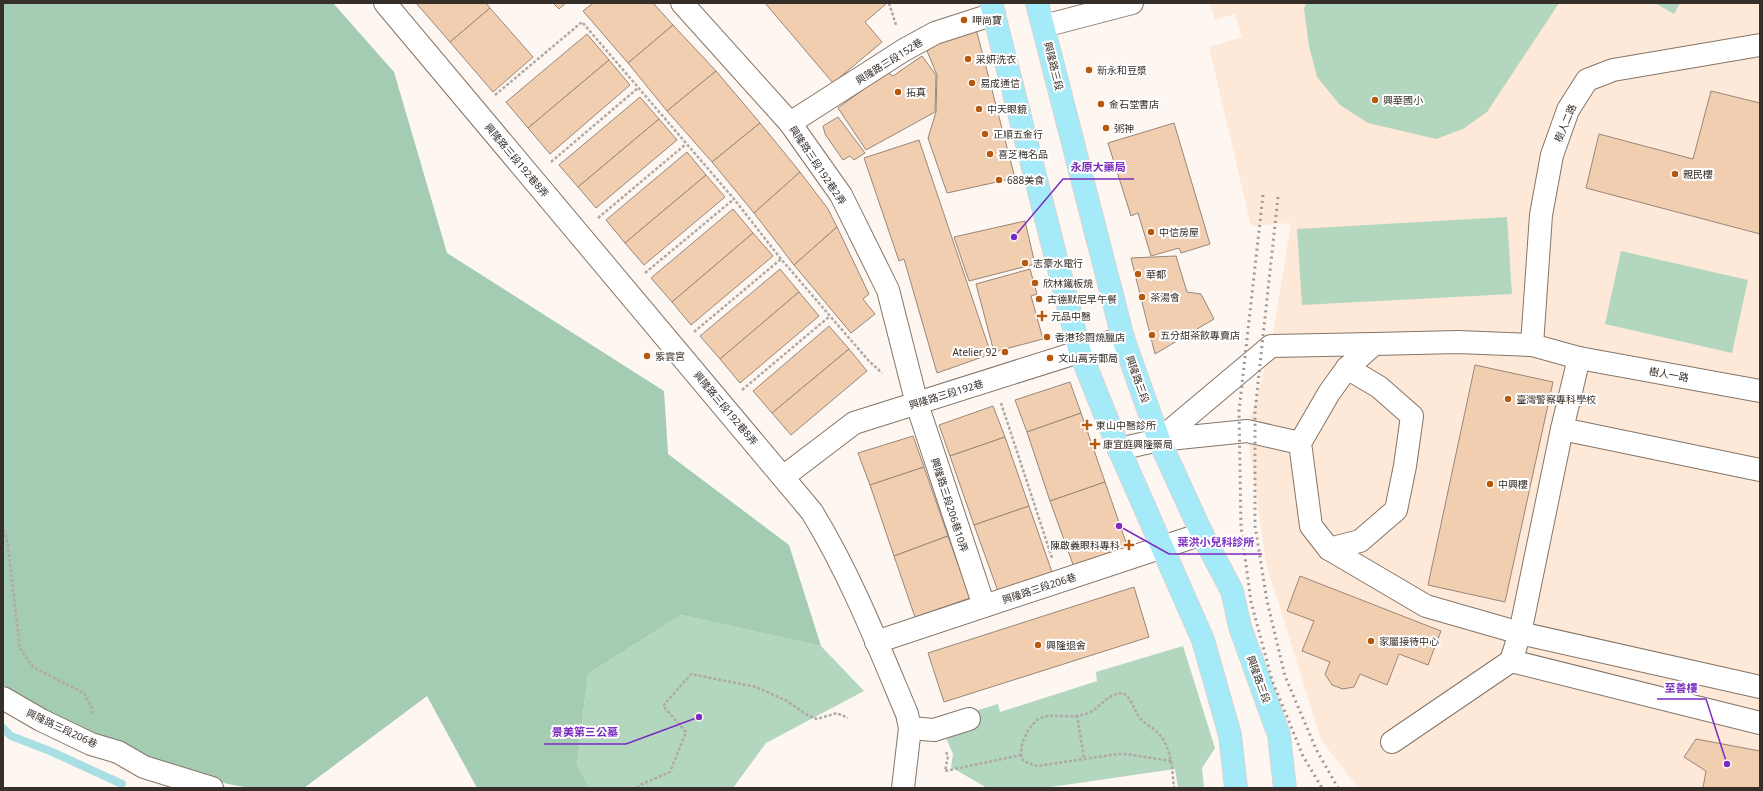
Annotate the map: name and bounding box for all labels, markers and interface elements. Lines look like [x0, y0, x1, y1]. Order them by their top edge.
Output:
place label: 呷尚寶 [972, 13, 1002, 27]
marker: 呷尚寶 [959, 15, 969, 25]
street label: 興隆路三段152巷 [853, 35, 925, 87]
street label: 興隆路三段 [1041, 40, 1067, 92]
place label: 采妍洗衣 [976, 52, 1016, 66]
marker: 采妍洗衣 [963, 54, 973, 64]
place label: 新永和豆漿 [1097, 63, 1147, 77]
marker: 新永和豆漿 [1084, 65, 1094, 75]
place label: 易成通信 [980, 76, 1020, 90]
marker: 易成通信 [967, 78, 977, 88]
place label: 拓真 [906, 85, 926, 99]
marker: 拓真 [893, 87, 903, 97]
place label: 興華國小 [1383, 93, 1423, 107]
marker: 興華國小 [1370, 95, 1380, 105]
place label: 金石堂書店 [1109, 97, 1159, 111]
marker: 金石堂書店 [1096, 99, 1106, 109]
place label: 中天眼鏡 [987, 102, 1027, 116]
street label: 樹人二路 [1551, 102, 1579, 144]
marker: 中天眼鏡 [974, 104, 984, 114]
street label: 興隆路三段192巷8弄 [482, 120, 552, 200]
place label: 粥神 [1114, 121, 1134, 135]
street label: 興隆路三段192巷2弄 [786, 123, 850, 207]
marker: 粥神 [1101, 123, 1111, 133]
place label: 正順五金行 [993, 127, 1043, 141]
marker: 正順五金行 [980, 129, 990, 139]
place label: 喜芝梅名品 [998, 147, 1048, 161]
marker: 喜芝梅名品 [985, 149, 995, 159]
callout: 永原大藥局 [1063, 156, 1134, 179]
text: 永原大藥局 [1071, 159, 1126, 174]
place label: 親民樓 [1683, 167, 1713, 181]
marker: 親民樓 [1670, 169, 1680, 179]
place label: 688美食 [1007, 173, 1044, 187]
marker: 688美食 [994, 175, 1004, 185]
place label: 中信房屋 [1159, 225, 1199, 239]
marker: 中信房屋 [1146, 227, 1156, 237]
place label: 志豪水電行 [1033, 256, 1083, 270]
marker: 志豪水電行 [1020, 258, 1030, 268]
place label: 華都 [1146, 267, 1166, 281]
marker: 華都 [1133, 269, 1143, 279]
place label: 欣林鐵板燒 [1043, 276, 1093, 290]
marker: 欣林鐵板燒 [1030, 278, 1040, 288]
place label: 茶湯會 [1150, 290, 1180, 304]
place label: 古德默尼早午餐 [1047, 292, 1117, 306]
marker: 茶湯會 [1137, 292, 1147, 302]
marker: 古德默尼早午餐 [1034, 294, 1044, 304]
place label: 元品中醫 [1051, 309, 1091, 323]
marker: 元品中醫 [1036, 310, 1048, 322]
place label: 五分甜茶飲專賣店 [1160, 328, 1240, 342]
place label: 香港珍園燒臘店 [1055, 330, 1125, 344]
marker: 五分甜茶飲專賣店 [1147, 330, 1157, 340]
marker: 香港珍園燒臘店 [1042, 332, 1052, 342]
place label: Atelier 92 [952, 345, 997, 359]
marker: Atelier 92 [1000, 347, 1010, 357]
place label: 紫雲宮 [655, 349, 685, 363]
marker: 紫雲宮 [642, 351, 652, 361]
place label: 文山萬芳郵局 [1058, 351, 1118, 365]
marker: 文山萬芳郵局 [1045, 353, 1055, 363]
street label: 興隆路三段 [1123, 353, 1153, 405]
street label: 樹人一路 [1648, 364, 1690, 384]
street label: 興隆路三段192巷8弄 [691, 368, 761, 448]
street label: 興隆路三段192巷 [907, 376, 985, 412]
place label: 臺灣警察專科學校 [1516, 392, 1596, 406]
marker: 臺灣警察專科學校 [1503, 394, 1513, 404]
place label: 東山中醫診所 [1096, 418, 1156, 432]
marker: 東山中醫診所 [1081, 419, 1093, 431]
place label: 康宜庭興隆藥局 [1103, 437, 1173, 451]
marker: 康宜庭興隆藥局 [1090, 439, 1100, 449]
street label: 興隆路三段206巷10弄 [928, 456, 972, 554]
place label: 中興樓 [1498, 477, 1528, 491]
marker: 中興樓 [1485, 479, 1495, 489]
callout: 葉洪小兒科診所 [1169, 531, 1262, 554]
text: 葉洪小兒科診所 [1178, 534, 1255, 549]
place label: 陳啟義眼科專科 [1050, 538, 1120, 552]
marker: 陳啟義眼科專科 [1123, 539, 1135, 551]
street label: 興隆路三段206巷 [1000, 569, 1078, 607]
place label: 家屬接待中心 [1379, 634, 1439, 648]
marker: 家屬接待中心 [1366, 636, 1376, 646]
place label: 興隆退舍 [1046, 638, 1086, 652]
marker: 興隆退舍 [1033, 640, 1043, 650]
street label: 興隆路三段 [1244, 653, 1274, 705]
callout: 至善樓 [1657, 676, 1706, 699]
text: 至善樓 [1665, 680, 1698, 695]
street label: 興隆路三段206巷 [24, 705, 100, 751]
callout: 景美第三公墓 [544, 721, 626, 744]
text: 景美第三公墓 [552, 724, 618, 739]

